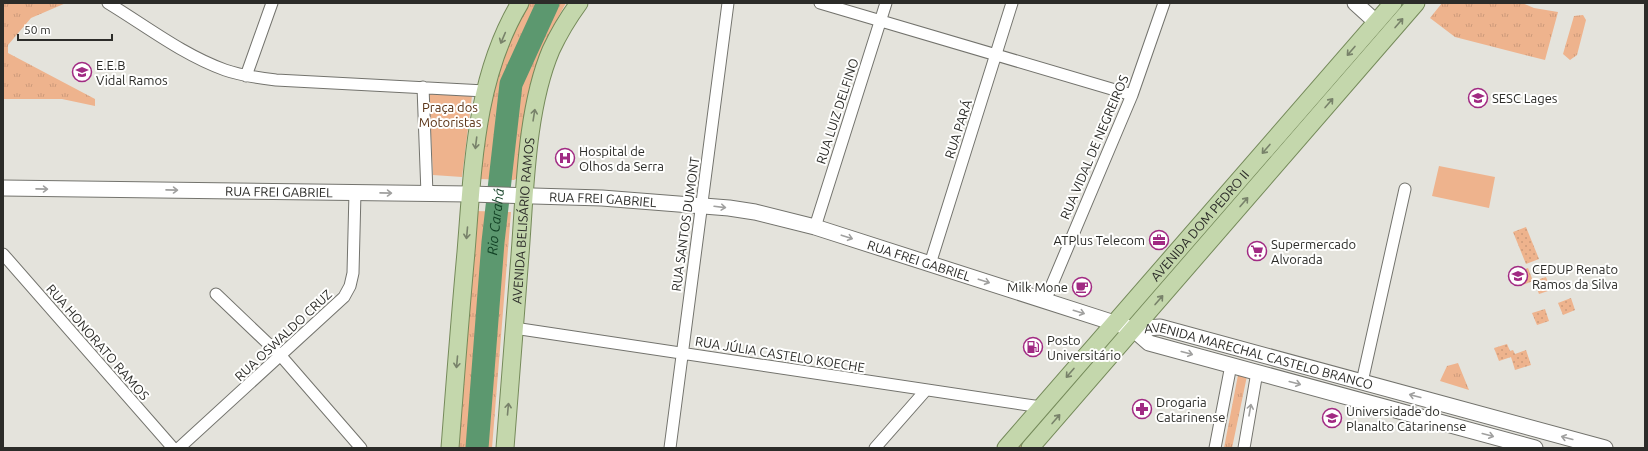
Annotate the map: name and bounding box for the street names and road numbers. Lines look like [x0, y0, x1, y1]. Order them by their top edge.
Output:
street label: RUA LUIZ DELFINO [813, 56, 861, 166]
street label: RUA VIDAL DE NEGREIROS [1057, 73, 1131, 221]
street label: RUA PARÁ [941, 97, 974, 160]
street label: AVENIDA BELISÁRIO RAMOS [509, 136, 537, 304]
street label: RUA SANTOS DUMONT [669, 156, 701, 292]
street label: AVENIDA DOM PEDRO II [1148, 167, 1252, 284]
street label: RUA FREI GABRIEL [225, 184, 333, 199]
street label: RUA FREI GABRIEL [549, 189, 658, 209]
street label: RUA FREI GABRIEL [866, 237, 973, 284]
street label: RUA HONORATO RAMOS [44, 281, 152, 403]
street label: RUA OSWALDO CRUZ [232, 287, 334, 383]
street label: AVENIDA MARECHAL CASTELO BRANCO [1144, 320, 1375, 392]
street label: RUA JÚLIA CASTELO KOECHE [694, 333, 866, 374]

